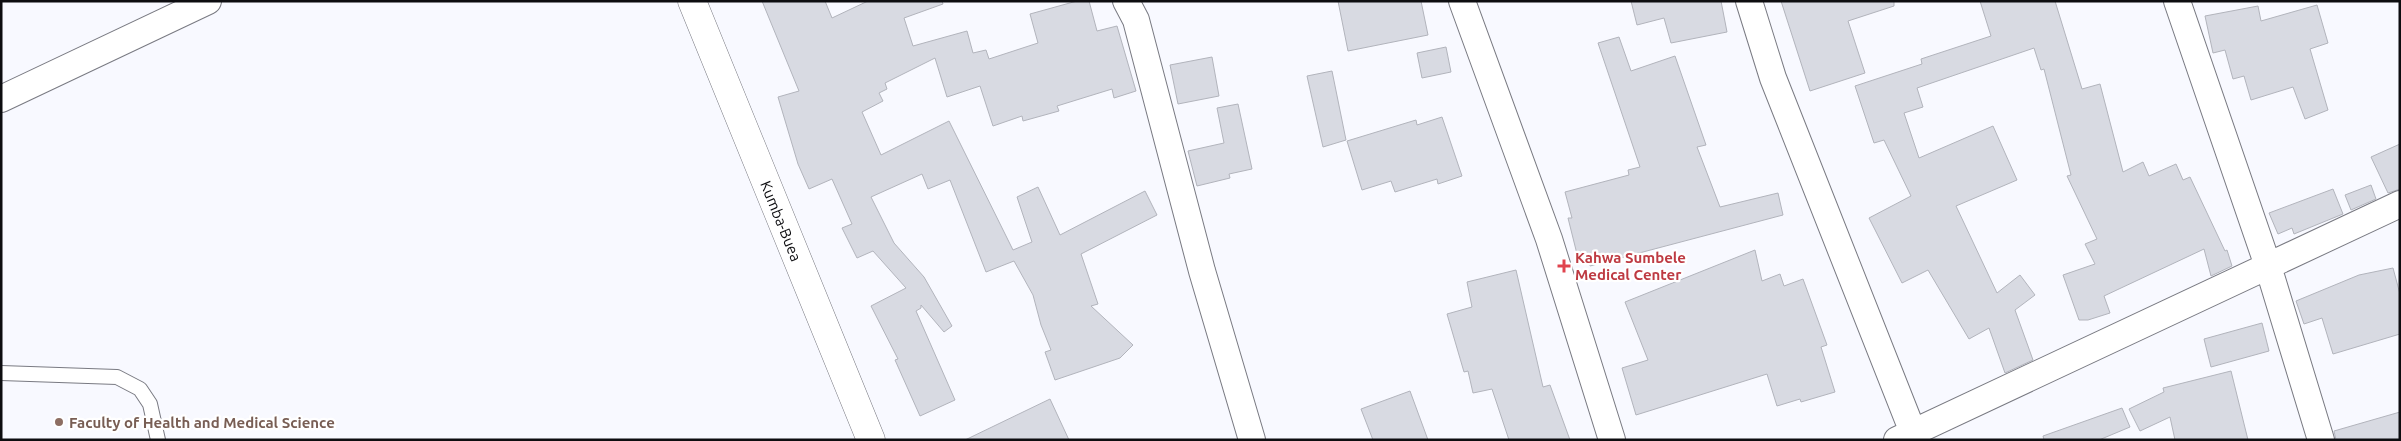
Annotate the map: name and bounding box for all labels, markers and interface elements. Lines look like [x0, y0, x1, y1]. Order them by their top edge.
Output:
street label: Kumba-Buea [757, 178, 805, 264]
place label: Kahwa Sumbele Medical Center [1575, 249, 1686, 283]
marker: Kahwa Sumbele Medical Center [1557, 259, 1571, 273]
place label: Faculty of Health and Medical Science [69, 414, 335, 431]
marker: Faculty of Health and Medical Science [53, 416, 65, 428]

